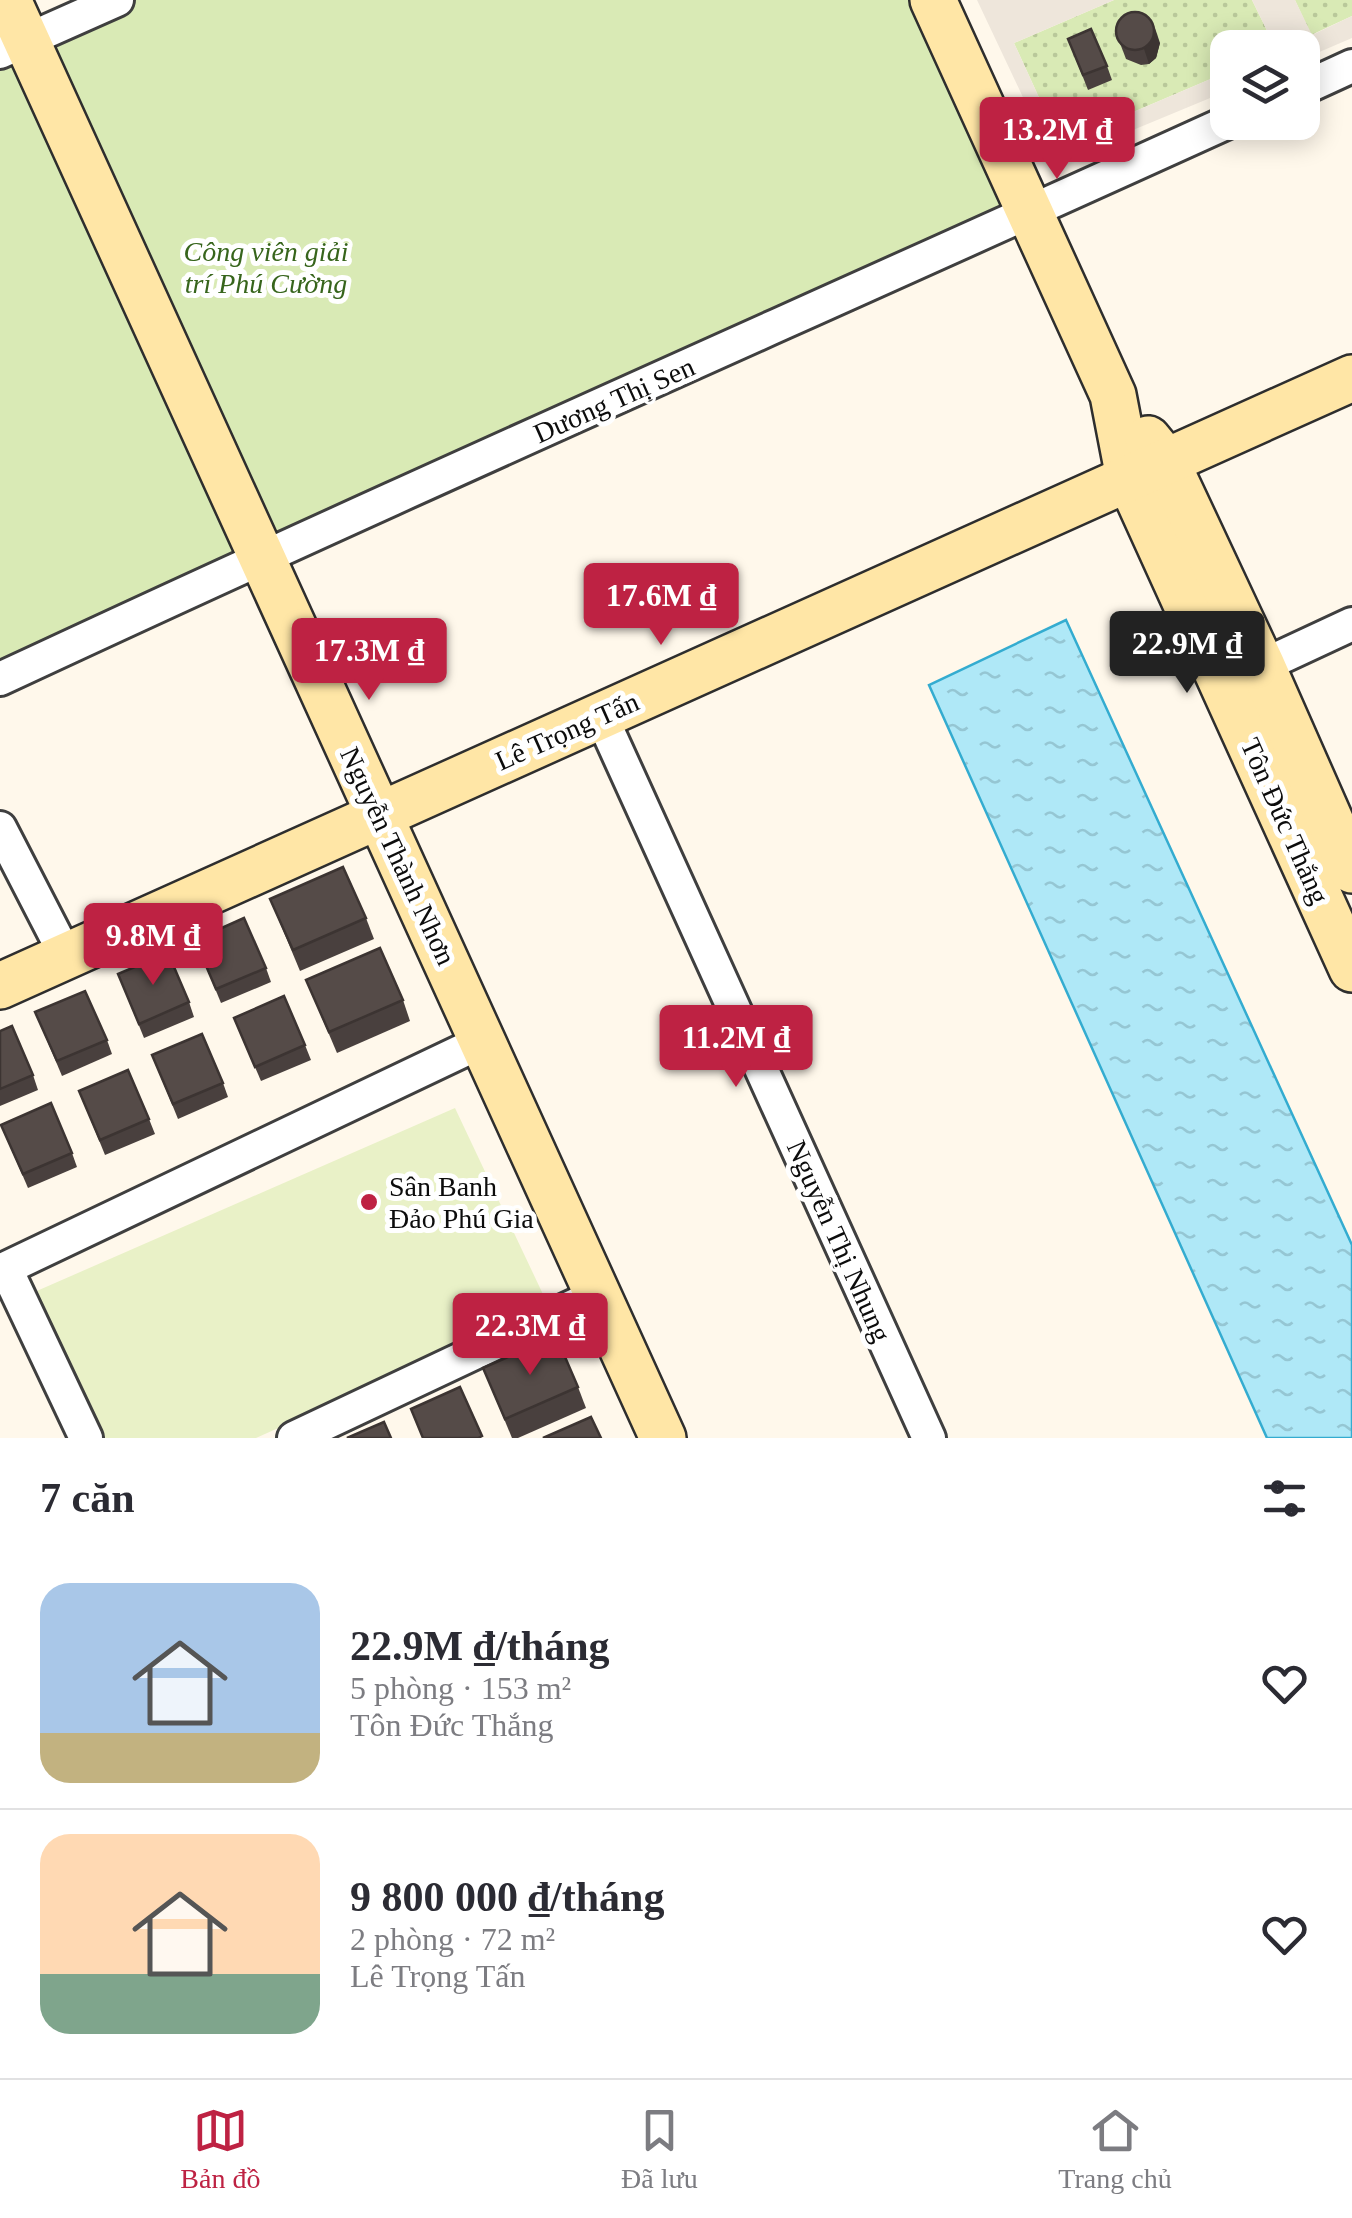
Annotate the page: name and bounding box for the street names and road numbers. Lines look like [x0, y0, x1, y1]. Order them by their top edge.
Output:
street label: Dương Thị Sen [529, 351, 699, 449]
street label: Lê Trọng Tấn [491, 686, 643, 776]
street label: Tôn Đức Thắng [1235, 733, 1335, 909]
street label: Nguyễn Thành Nhơn [334, 742, 462, 970]
street label: Nguyễn Thị Nhung [781, 1135, 897, 1347]

